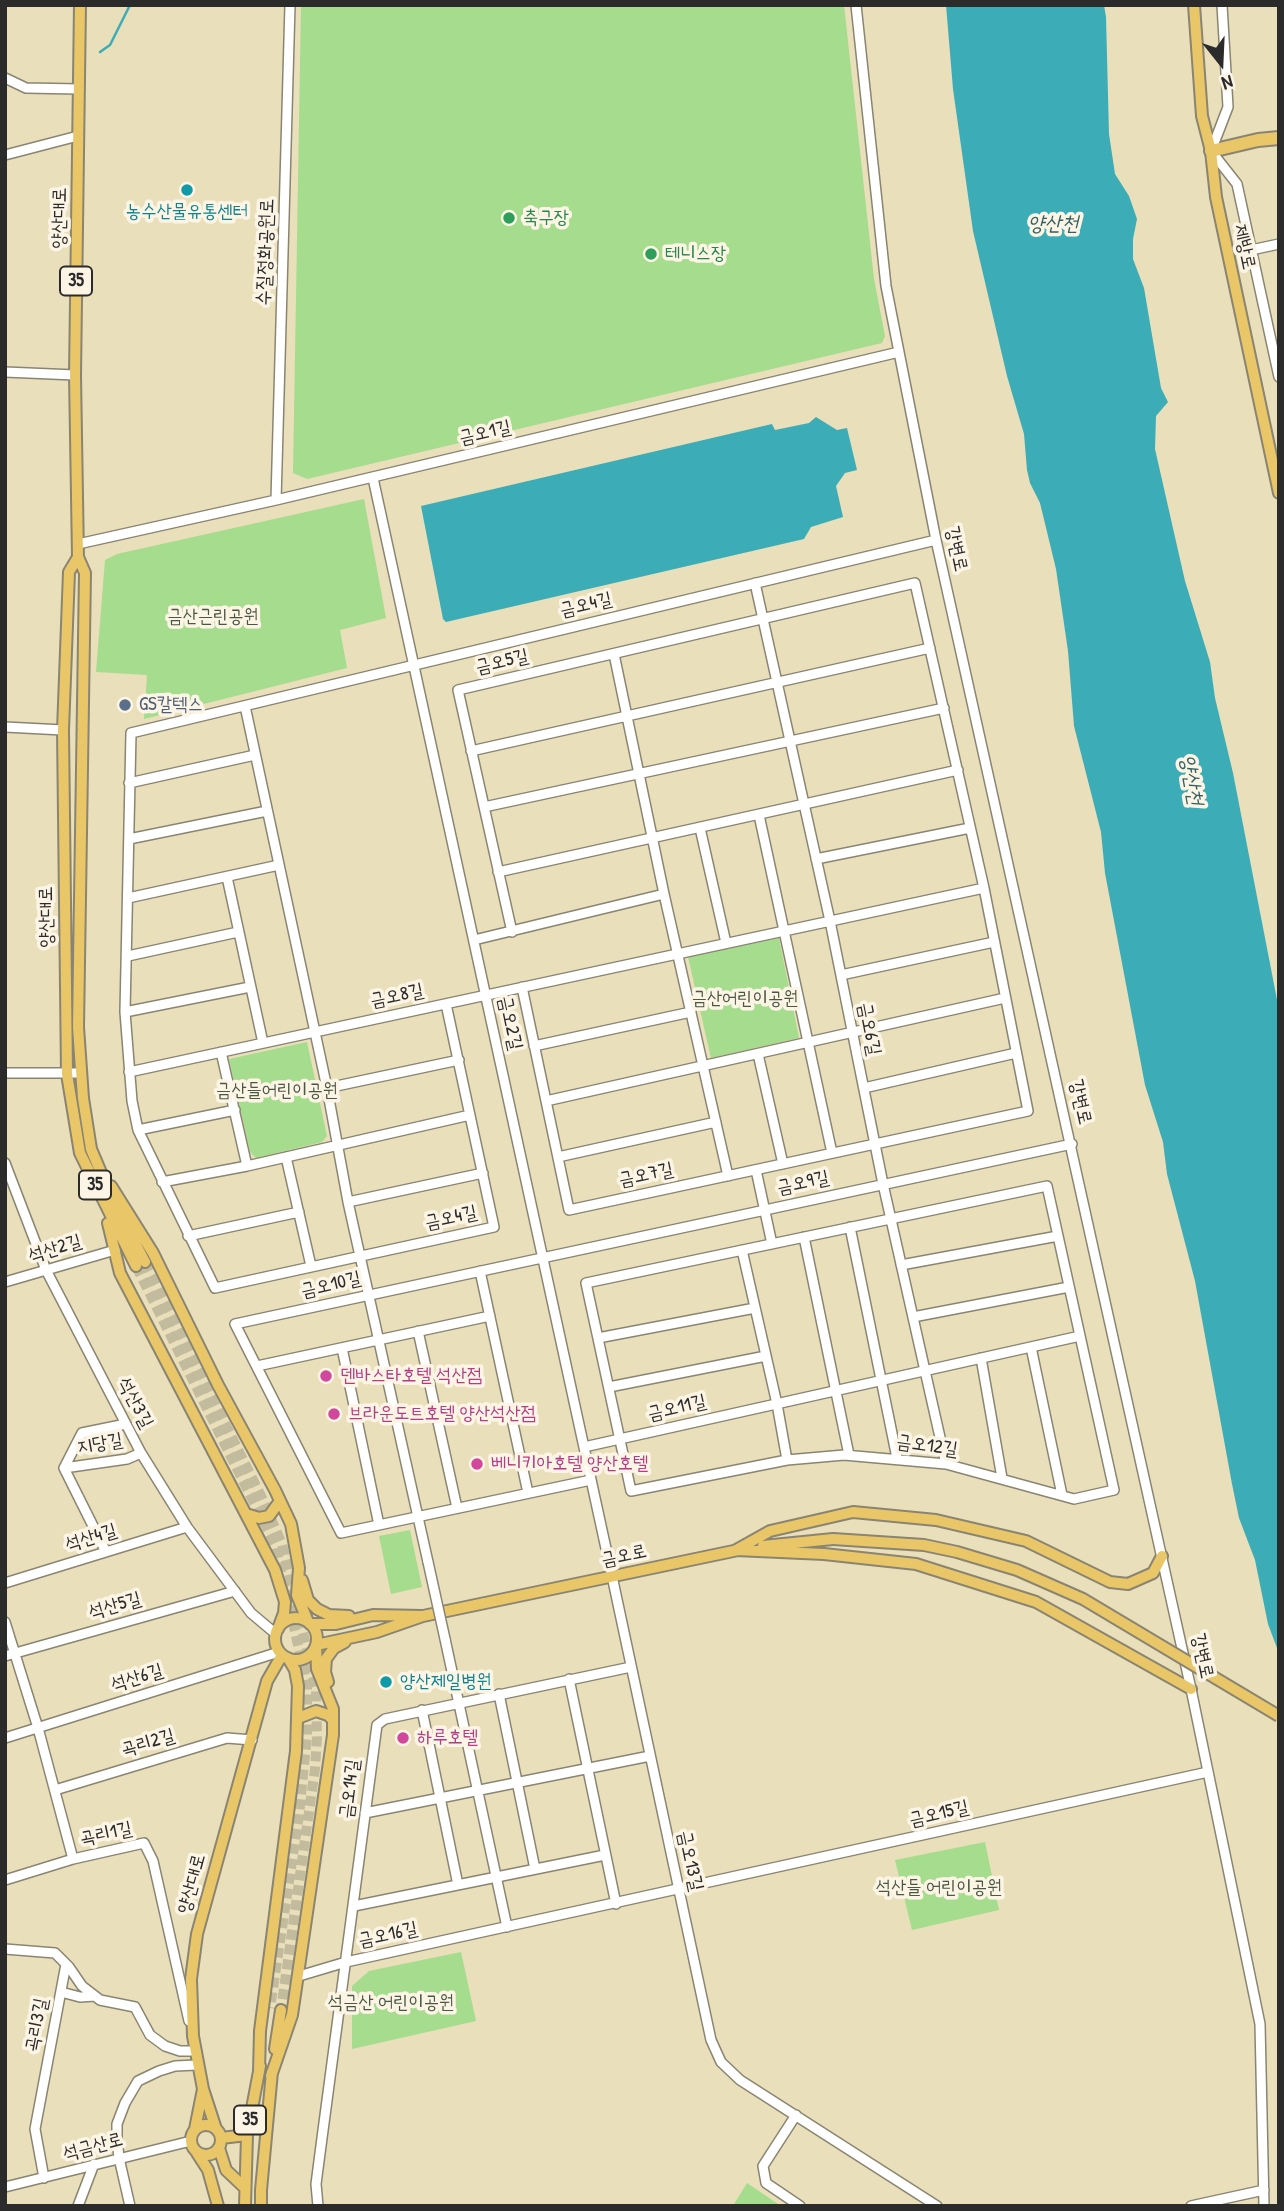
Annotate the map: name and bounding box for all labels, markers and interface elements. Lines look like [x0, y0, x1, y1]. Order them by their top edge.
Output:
north arrow [1186, 28, 1256, 98]
text: N [1219, 69, 1236, 97]
marker: 농수산물유통센터 [179, 182, 195, 198]
street label: 양산대로 [48, 187, 72, 249]
street label: 수질정화공원로 [253, 198, 279, 306]
place label: 농수산물유통센터 [126, 201, 248, 223]
place label: 축구장 [523, 207, 569, 229]
marker: 축구장 [501, 210, 517, 226]
water label: 양산천 [1028, 211, 1078, 237]
street label: 제방로 [1228, 222, 1260, 272]
place label: 테니스장 [665, 243, 726, 265]
marker: 테니스장 [643, 246, 659, 262]
road number: 35 [60, 267, 92, 296]
street label: 금오1길 [457, 416, 513, 450]
street label: 강변로 [940, 524, 972, 574]
street label: 금오4길 [558, 588, 614, 622]
park label: 금산근린공원 [167, 606, 259, 628]
street label: 금오5길 [473, 645, 531, 679]
place label: GS칼텍스 [139, 694, 203, 716]
marker: GS칼텍스 [117, 697, 133, 713]
water label: 양산천 [1174, 753, 1208, 807]
street label: 양산대로 [35, 886, 59, 948]
street label: 금오8길 [368, 979, 426, 1013]
park label: 금산어린이공원 [691, 988, 799, 1010]
street label: 금오2길 [493, 994, 527, 1052]
street label: 금오6길 [853, 1001, 885, 1057]
street label: 강변로 [1064, 1077, 1096, 1127]
park label: 금산들어린이공원 [216, 1080, 338, 1102]
street label: 금오7길 [617, 1158, 675, 1192]
street label: 금오9길 [775, 1166, 831, 1200]
road number: 35 [79, 1170, 111, 1200]
street label: 금오4길 [423, 1201, 479, 1235]
street label: 석산2길 [25, 1230, 85, 1268]
street label: 금오10길 [299, 1267, 363, 1303]
place label: 덴바스타호텔 석산점 [340, 1365, 482, 1387]
marker: 덴바스타호텔 석산점 [318, 1368, 334, 1384]
street label: 석산3길 [112, 1374, 158, 1432]
street label: 금오11길 [645, 1390, 709, 1426]
place label: 브라운도트호텔 양산석산점 [348, 1403, 536, 1425]
marker: 브라운도트호텔 양산석산점 [326, 1406, 342, 1422]
street label: 지당길 [75, 1429, 125, 1459]
street label: 금오12길 [895, 1430, 959, 1462]
place label: 베니키아호텔 양산호텔 [491, 1453, 648, 1475]
marker: 베니키아호텔 양산호텔 [469, 1456, 485, 1472]
street label: 석산4길 [62, 1519, 120, 1557]
street label: 금오로 [599, 1540, 649, 1572]
street label: 석산5길 [86, 1588, 144, 1624]
street label: 강변로 [1186, 1631, 1218, 1681]
street label: 석산6길 [108, 1659, 166, 1697]
place label: 양산제일병원 [400, 1671, 492, 1693]
marker: 양산제일병원 [378, 1674, 394, 1690]
street label: 곡리2길 [119, 1724, 177, 1762]
place label: 하루호텔 [417, 1727, 478, 1749]
marker: 하루호텔 [395, 1730, 411, 1746]
street label: 금오14길 [335, 1758, 365, 1820]
street label: 금오15길 [907, 1796, 971, 1832]
street label: 곡리1길 [78, 1817, 134, 1851]
street label: 금오13길 [672, 1829, 708, 1893]
street label: 양산대로 [173, 1852, 211, 1916]
park label: 석산들 어린이공원 [876, 1877, 1002, 1899]
street label: 금오16길 [356, 1918, 420, 1952]
park label: 석금산 어린이공원 [328, 1992, 454, 2014]
street label: 곡리3길 [21, 1996, 53, 2054]
road number: 35 [234, 2106, 266, 2134]
street label: 석금산로 [61, 2128, 125, 2166]

